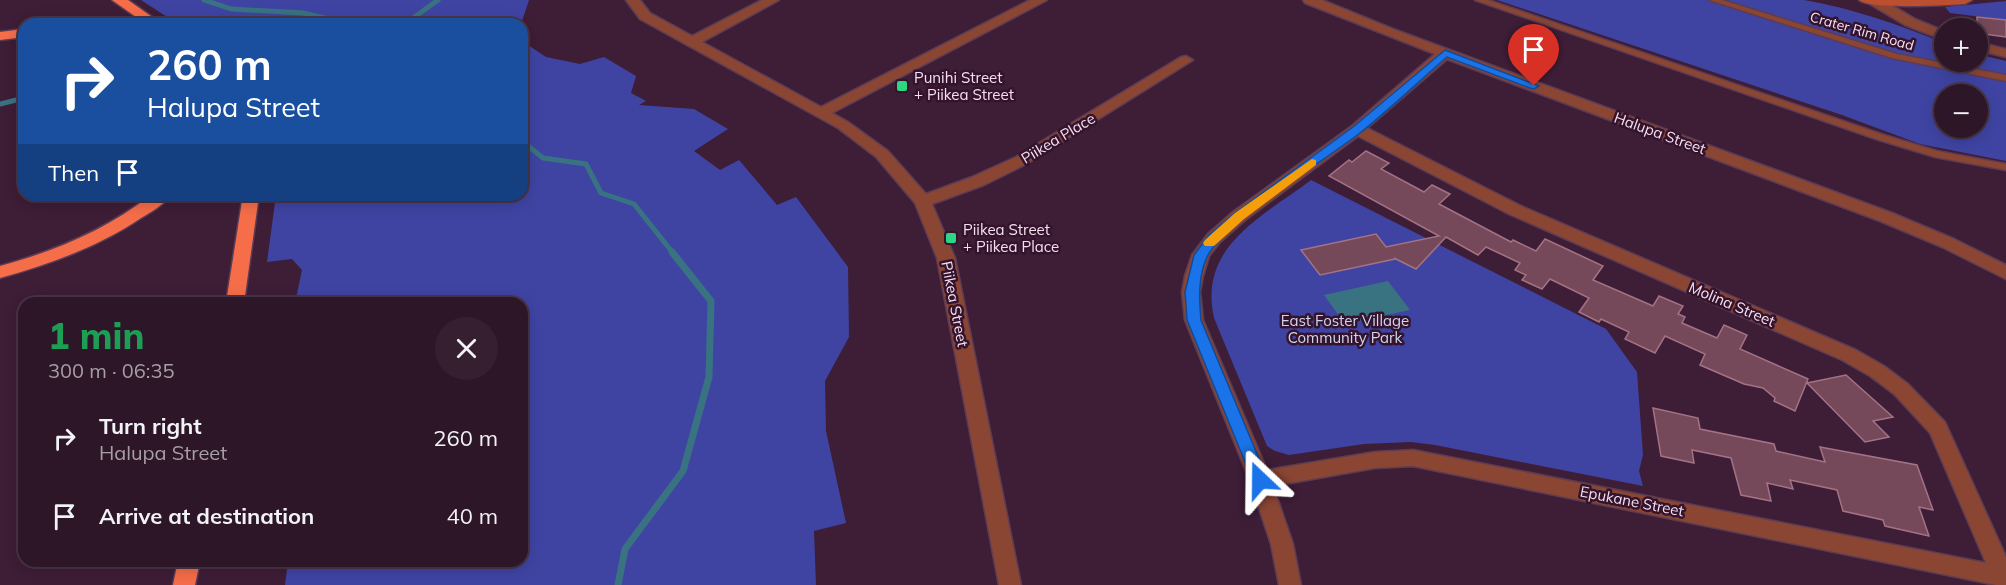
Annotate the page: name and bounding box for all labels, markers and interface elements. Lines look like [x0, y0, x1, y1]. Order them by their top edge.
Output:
street label: Crater Rim Road [1808, 8, 1916, 54]
map controls [1934, 18, 1988, 138]
button: + [1934, 18, 1988, 72]
pin [1508, 24, 1559, 86]
icon: arrive [1517, 33, 1550, 66]
text: 260 m [147, 38, 272, 91]
icon: right [48, 42, 126, 120]
place label: Punihi Street + Piikea Street [914, 68, 1014, 104]
marker: Punihi Street + Piikea Street [895, 79, 909, 93]
button: − [1934, 84, 1988, 138]
text: Halupa Street [147, 90, 320, 124]
street label: Piikea Place [1017, 108, 1099, 168]
street label: Halupa Street [1612, 108, 1708, 158]
icon: arrive [111, 156, 144, 189]
text: Then [48, 159, 99, 187]
place label: Piikea Street + Piikea Place [963, 220, 1059, 256]
marker: Piikea Street + Piikea Place [944, 231, 958, 245]
street label: Piikea Street [937, 259, 973, 349]
street label: Molina Street [1686, 277, 1778, 331]
park label: East Foster Village Community Park [1281, 311, 1409, 347]
text: 1 min [48, 313, 144, 358]
button: close [435, 317, 498, 380]
text: 300 m · 06:35 [48, 358, 174, 383]
text: Turn right [99, 412, 202, 440]
icon: right [48, 422, 81, 455]
text: 260 m [433, 424, 498, 452]
text: Halupa Street [99, 440, 227, 465]
position arrow [1228, 448, 1292, 512]
street label: Epukane Street [1578, 482, 1686, 520]
icon: arrive [48, 500, 81, 533]
text: Arrive at destination [99, 502, 314, 530]
text: 40 m [447, 502, 498, 530]

